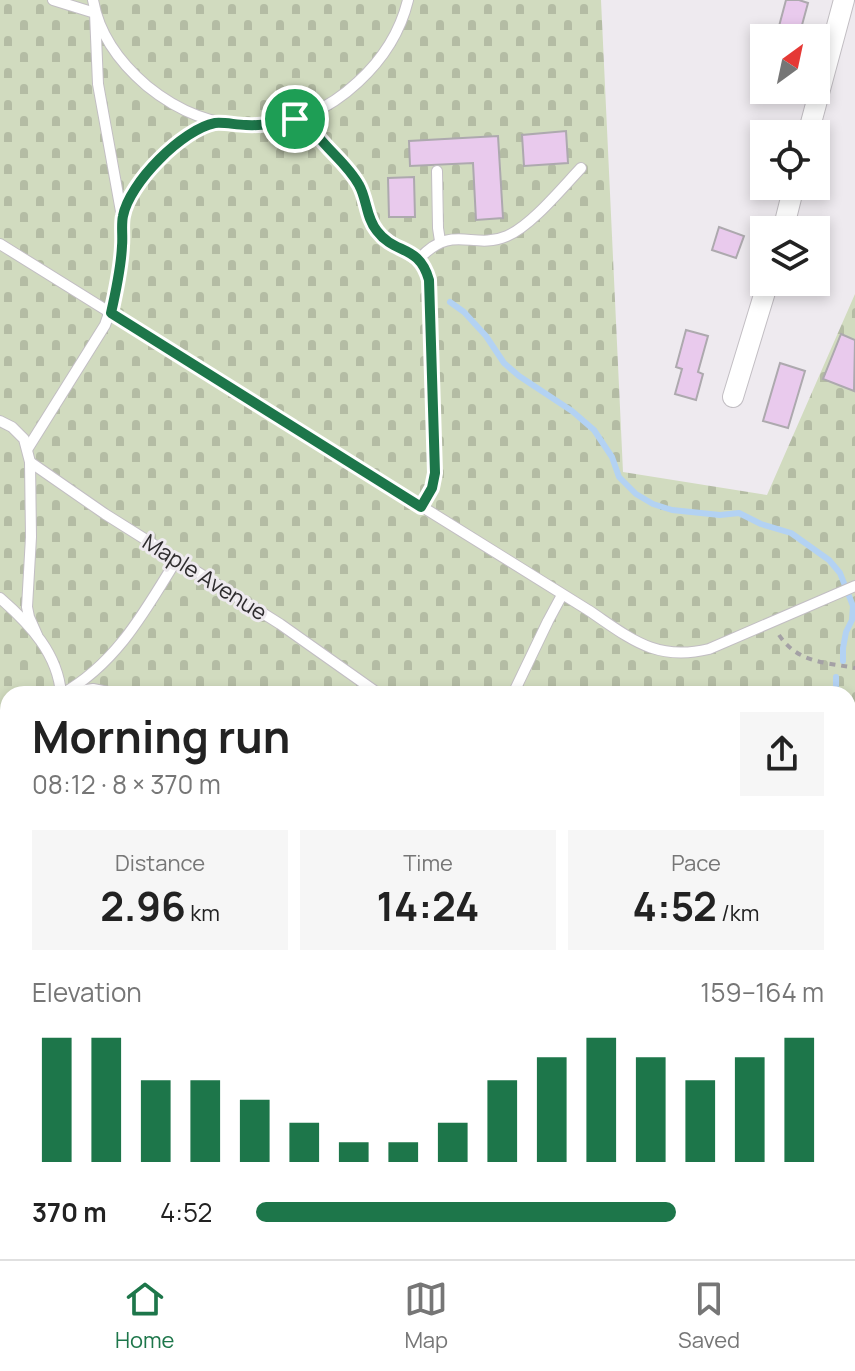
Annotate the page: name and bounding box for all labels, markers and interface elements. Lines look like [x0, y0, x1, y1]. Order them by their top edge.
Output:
north arrow [750, 24, 830, 104]
map controls [750, 24, 830, 296]
pin [261, 85, 329, 153]
icon: arrive [273, 97, 317, 141]
button: locate [750, 120, 830, 200]
button: layers [750, 216, 830, 296]
street label: Maple Avenue [137, 527, 273, 627]
text: Morning run [32, 706, 290, 766]
button: share [740, 712, 824, 796]
text: 08:12 · 8 × 370 m [32, 766, 221, 802]
text: Distance [115, 848, 205, 878]
text: Time [403, 848, 453, 878]
text: Pace [671, 848, 721, 878]
text: 2.96 [100, 878, 186, 933]
text: 14:24 [377, 878, 479, 933]
text: 4:52 [633, 878, 717, 933]
text: km [186, 898, 220, 928]
text: /km [717, 898, 759, 928]
text: Elevation [32, 974, 142, 1010]
text: 159–164 m [700, 974, 824, 1010]
text: 370 m [32, 1194, 107, 1230]
text: 4:52 [160, 1194, 212, 1230]
tab: Home [115, 1277, 174, 1355]
tab: Map [404, 1277, 448, 1355]
tab: Saved [678, 1277, 740, 1355]

